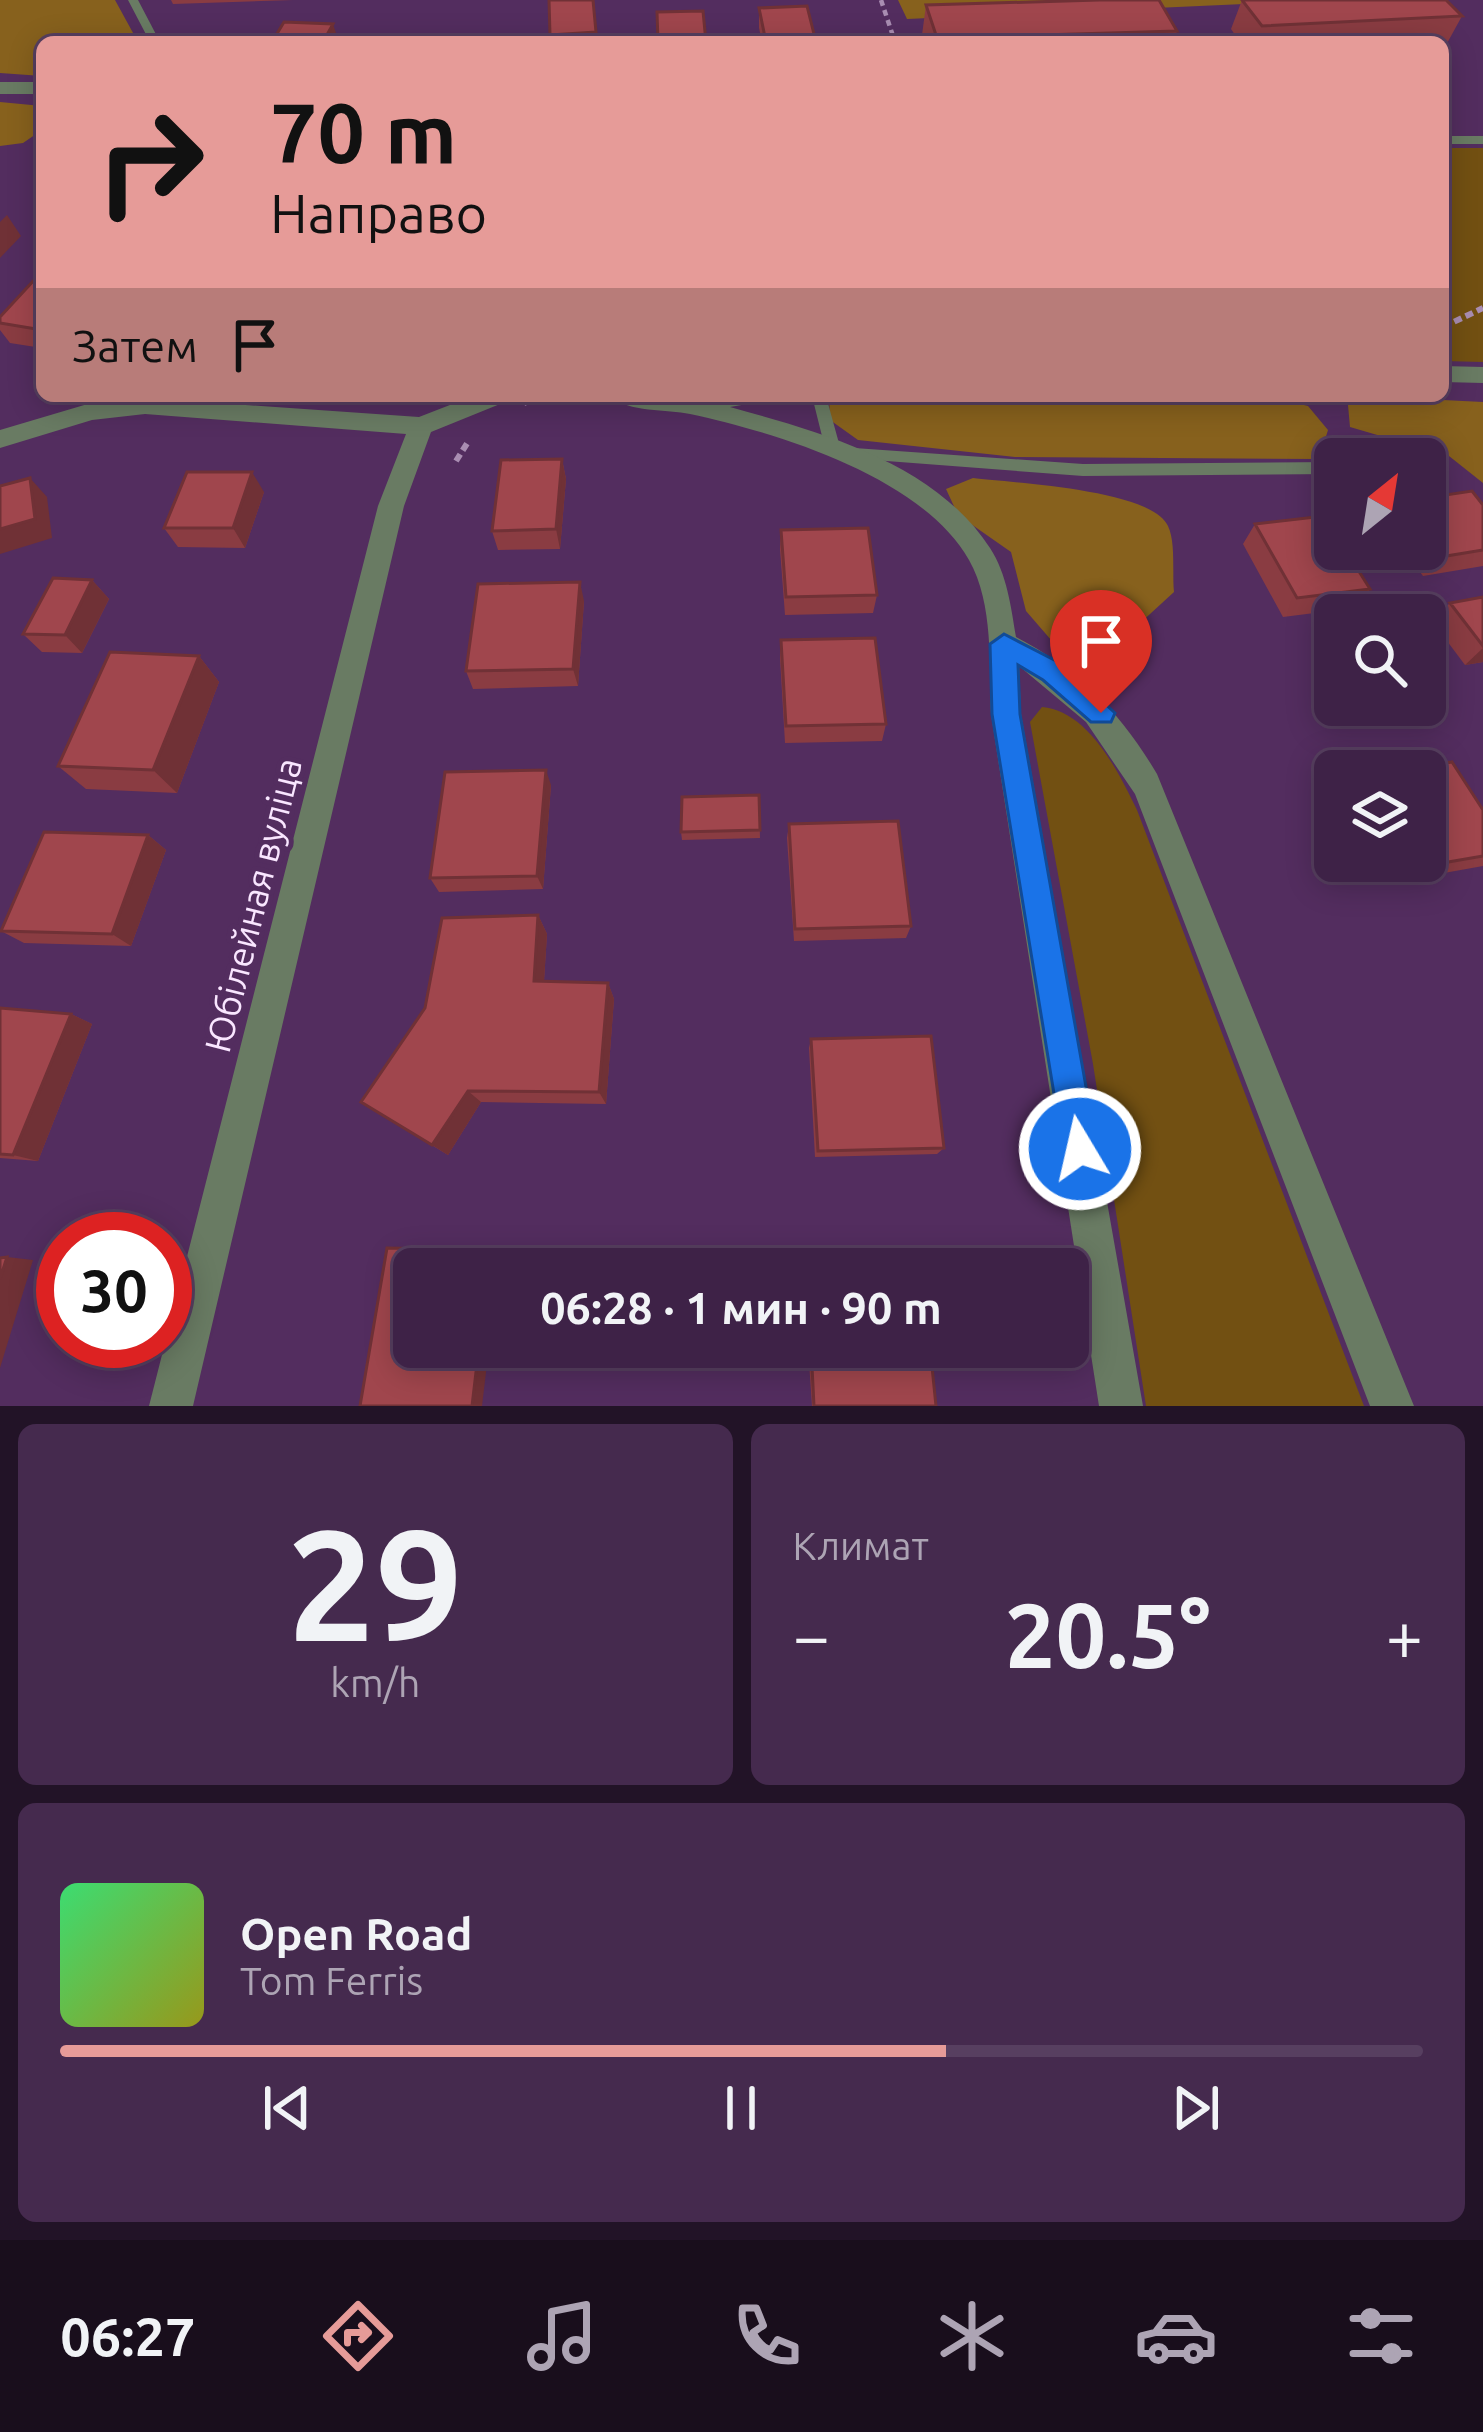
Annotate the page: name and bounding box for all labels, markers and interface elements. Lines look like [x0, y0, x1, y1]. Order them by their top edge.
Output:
icon: right [72, 84, 228, 240]
text: 70 m [270, 85, 457, 179]
text: Направо [270, 183, 487, 243]
icon: arrive [222, 312, 288, 378]
text: Затем [72, 320, 198, 371]
north arrow [1314, 438, 1446, 570]
map controls [1314, 438, 1446, 882]
pin [1050, 590, 1152, 713]
button: search [1314, 594, 1446, 726]
icon: arrive [1068, 608, 1134, 674]
button: layers [1314, 750, 1446, 882]
street label: Юбілейная вуліца [196, 754, 309, 1056]
position arrow [1017, 1086, 1143, 1212]
speed limit sign: 30 [36, 1212, 192, 1368]
text: 06:28 · 1 мин · 90 m [540, 1282, 942, 1333]
text: 29 [287, 1496, 463, 1670]
text: Климат [793, 1524, 929, 1567]
text: 20.5° [1005, 1584, 1211, 1685]
text: − [793, 1598, 830, 1672]
text: + [1386, 1598, 1423, 1672]
text: km/h [330, 1661, 420, 1704]
text: Open Road [240, 1908, 472, 1959]
text: Tom Ferris [240, 1959, 423, 2002]
icon: previous [254, 2075, 320, 2141]
icon: pause [708, 2075, 774, 2141]
icon: next [1163, 2075, 1229, 2141]
icon: directions [316, 2294, 400, 2378]
icon: music [520, 2294, 604, 2378]
icon: phone [725, 2294, 809, 2378]
icon: climate [930, 2294, 1014, 2378]
icon: car [1134, 2294, 1218, 2378]
icon: filters [1339, 2294, 1423, 2378]
text: 06:27 [60, 2306, 195, 2366]

